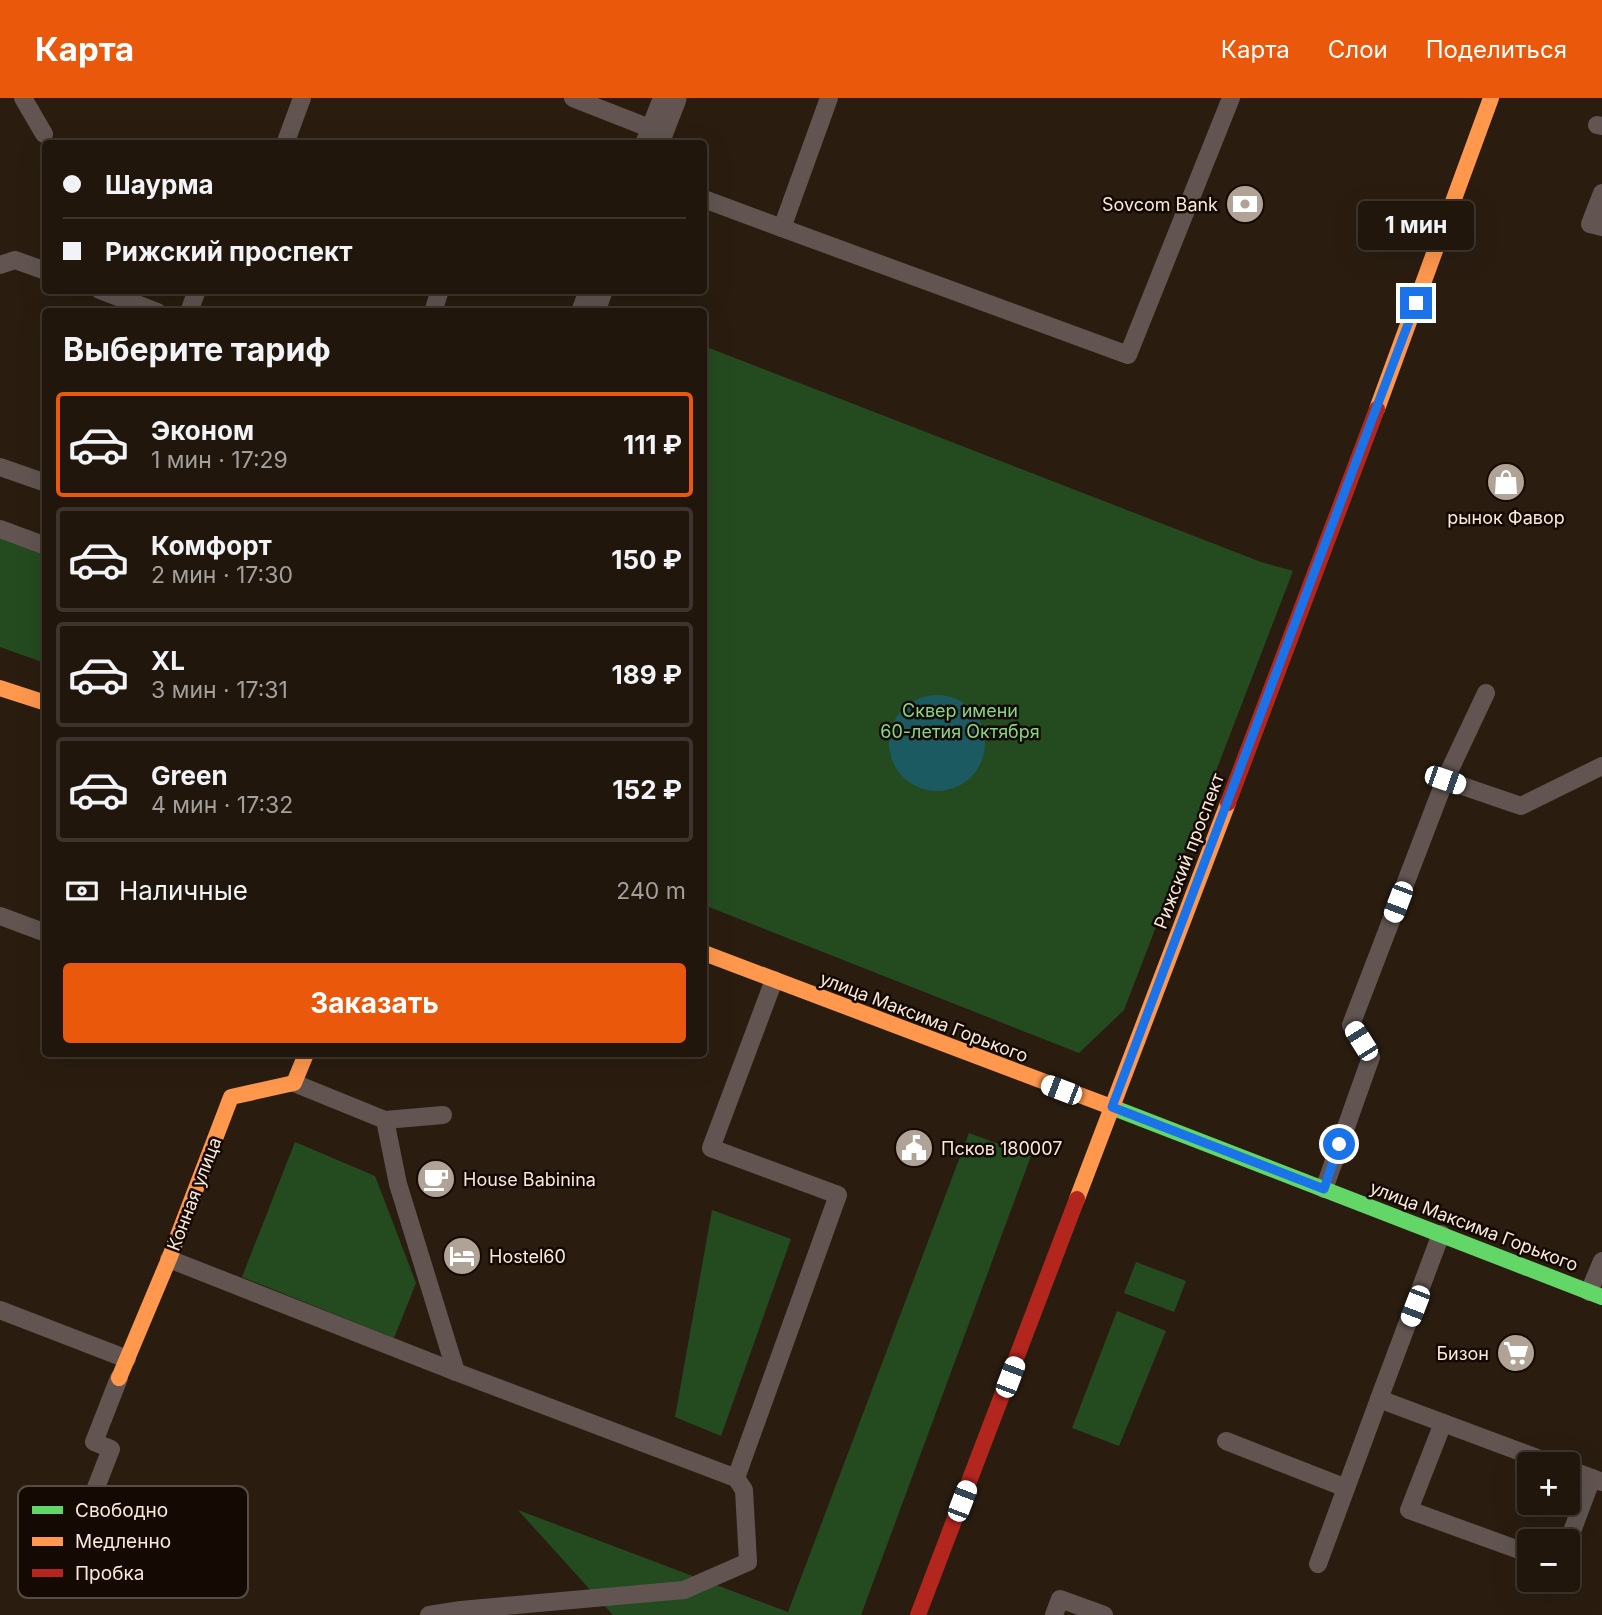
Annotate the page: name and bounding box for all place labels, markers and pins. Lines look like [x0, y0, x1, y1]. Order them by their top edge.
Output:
bank icon: Sovcom Bank [1224, 183, 1266, 225]
place label: Sovcom Bank [1102, 194, 1218, 215]
shop icon: рынок Фавор [1485, 461, 1527, 503]
place label: рынок Фавор [1447, 507, 1565, 528]
public building icon: Псков 180007 [893, 1127, 935, 1169]
place label: Псков 180007 [941, 1138, 1062, 1159]
cafe icon: House Babinina [415, 1158, 457, 1200]
place label: House Babinina [463, 1169, 596, 1190]
hotel icon: Hostel60 [441, 1235, 483, 1277]
place label: Hostel60 [489, 1246, 566, 1267]
supermarket icon: Бизон [1495, 1332, 1537, 1374]
place label: Бизон [1436, 1343, 1489, 1364]

